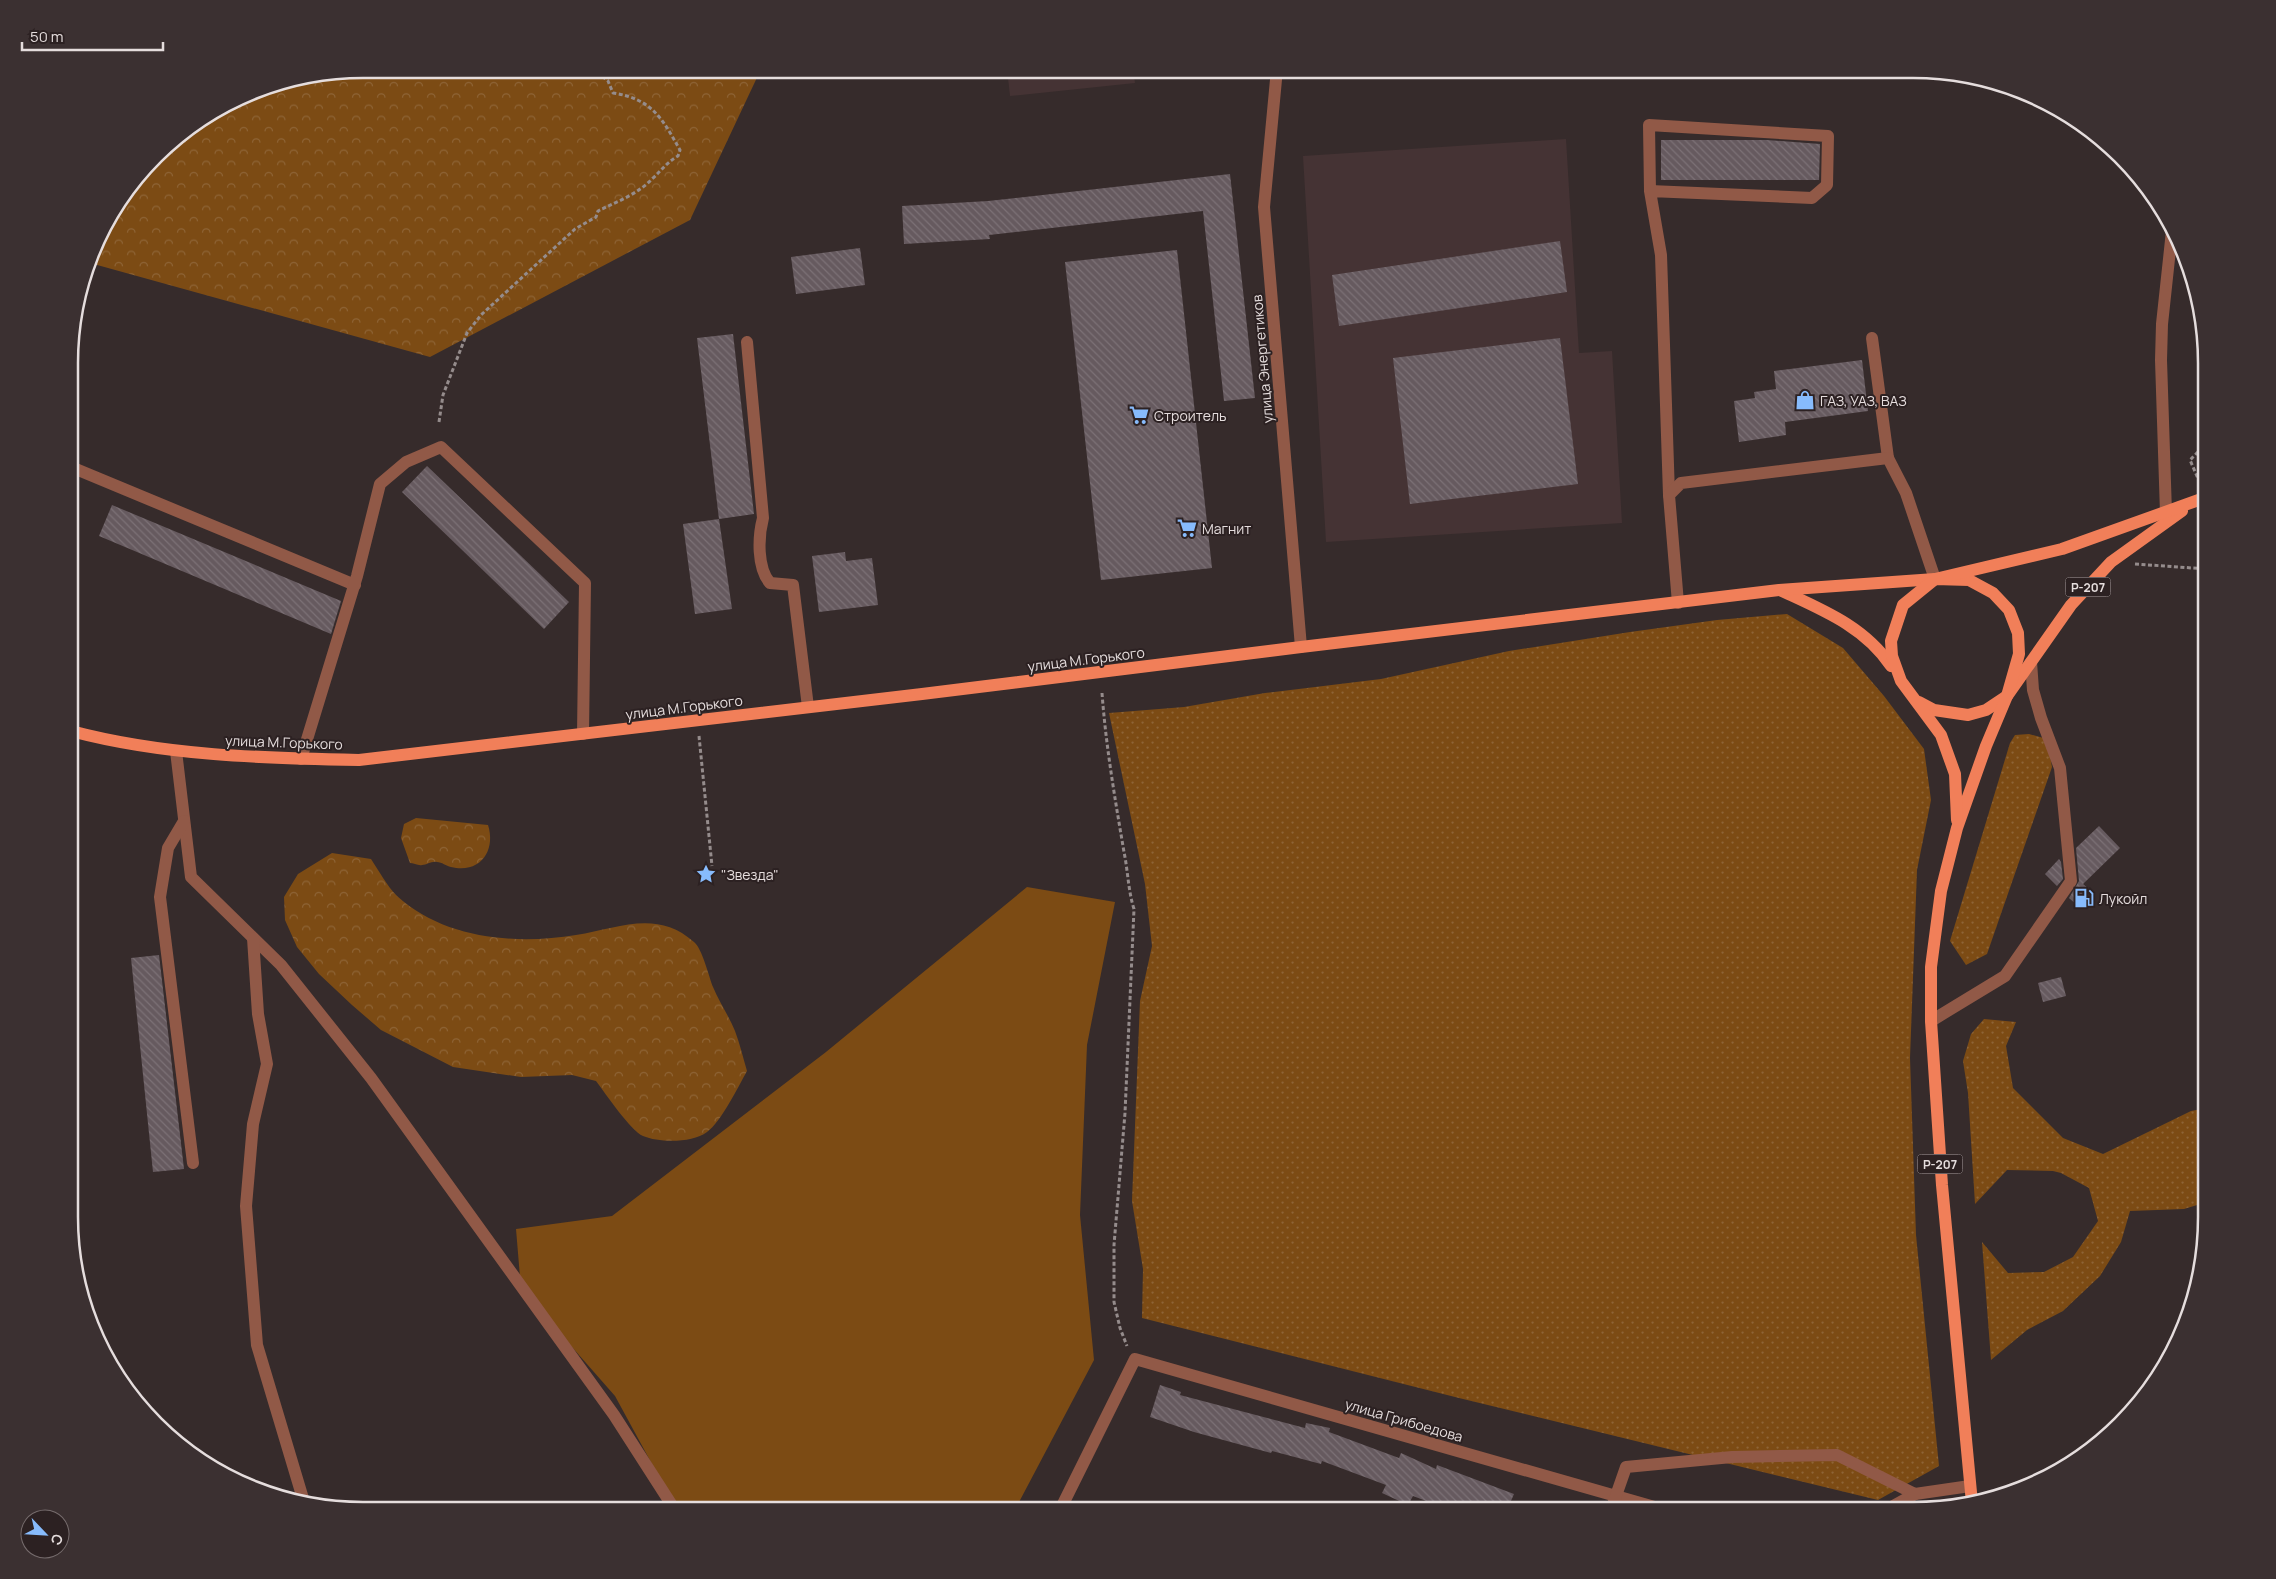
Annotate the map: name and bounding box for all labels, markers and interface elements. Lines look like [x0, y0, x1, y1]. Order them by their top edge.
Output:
scale bar [22, 20, 164, 52]
text: 50 m [30, 26, 64, 47]
street label: улица Энергетиков [1247, 293, 1277, 424]
shop icon: ГАЗ, УАЗ, ВАЗ [1794, 389, 1816, 411]
place label: ГАЗ, УАЗ, ВАЗ [1820, 391, 1906, 410]
supermarket icon: Строитель [1128, 404, 1150, 426]
place label: Строитель [1154, 406, 1226, 425]
supermarket icon: Магнит [1176, 517, 1198, 539]
place label: Магнит [1202, 519, 1251, 538]
road number: Р-207 [2066, 578, 2110, 596]
street label: улица М.Горького [1026, 642, 1146, 676]
street label: улица М.Горького [624, 690, 744, 724]
street label: улица М.Горького [225, 730, 343, 754]
place icon: "Звезда" [695, 863, 717, 885]
place label: "Звезда" [721, 865, 779, 884]
fuel station icon: Лукойл [2073, 887, 2095, 909]
place label: Лукойл [2099, 889, 2147, 908]
road number: Р-207 [1918, 1154, 1962, 1174]
street label: улица Грибоедова [1343, 1394, 1465, 1446]
north arrow [20, 1509, 70, 1559]
text: С [46, 1531, 68, 1548]

